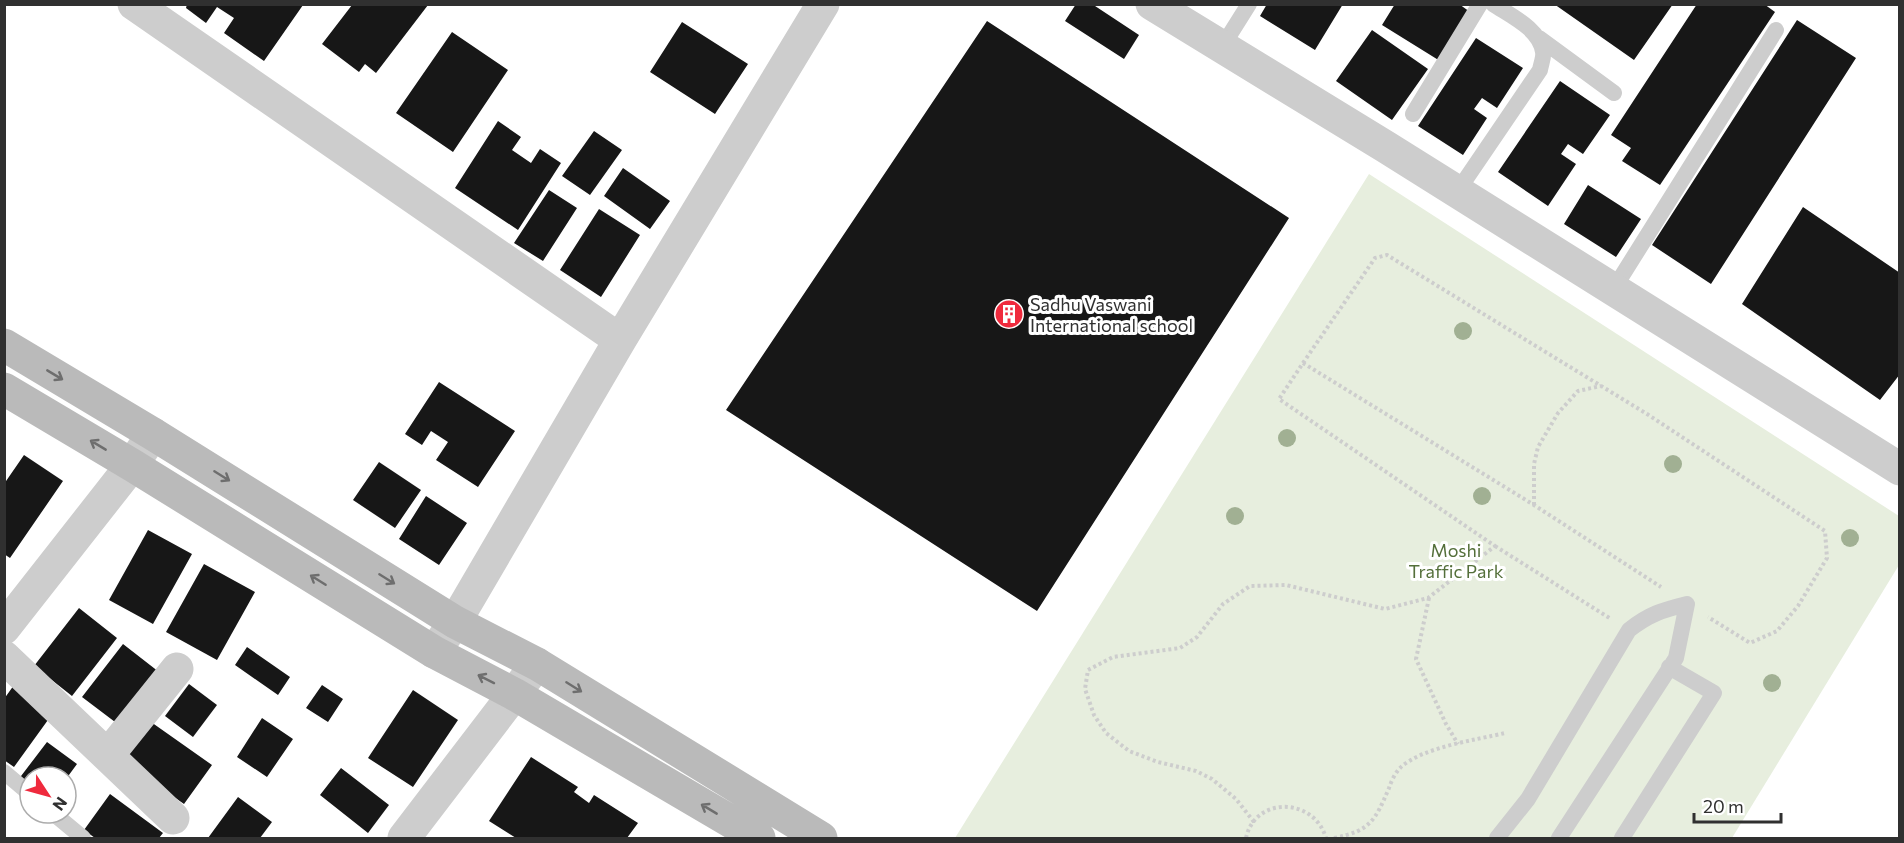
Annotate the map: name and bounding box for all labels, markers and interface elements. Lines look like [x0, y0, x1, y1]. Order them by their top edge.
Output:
place label: Sadhu Vaswani International school [1030, 293, 1193, 336]
building icon: Sadhu Vaswani International school [993, 298, 1025, 330]
one-way arrow [46, 370, 63, 382]
one-way arrow [90, 439, 107, 451]
one-way arrow [213, 470, 230, 483]
park label: Moshi Traffic Park [1409, 539, 1504, 582]
one-way arrow [310, 574, 327, 586]
one-way arrow [378, 574, 395, 586]
one-way arrow [477, 673, 495, 684]
one-way arrow [565, 681, 582, 693]
north arrow [18, 765, 78, 825]
scale bar [1694, 786, 1781, 824]
text: N [49, 794, 72, 815]
text: 20 m [1703, 795, 1744, 817]
one-way arrow [701, 802, 718, 814]

